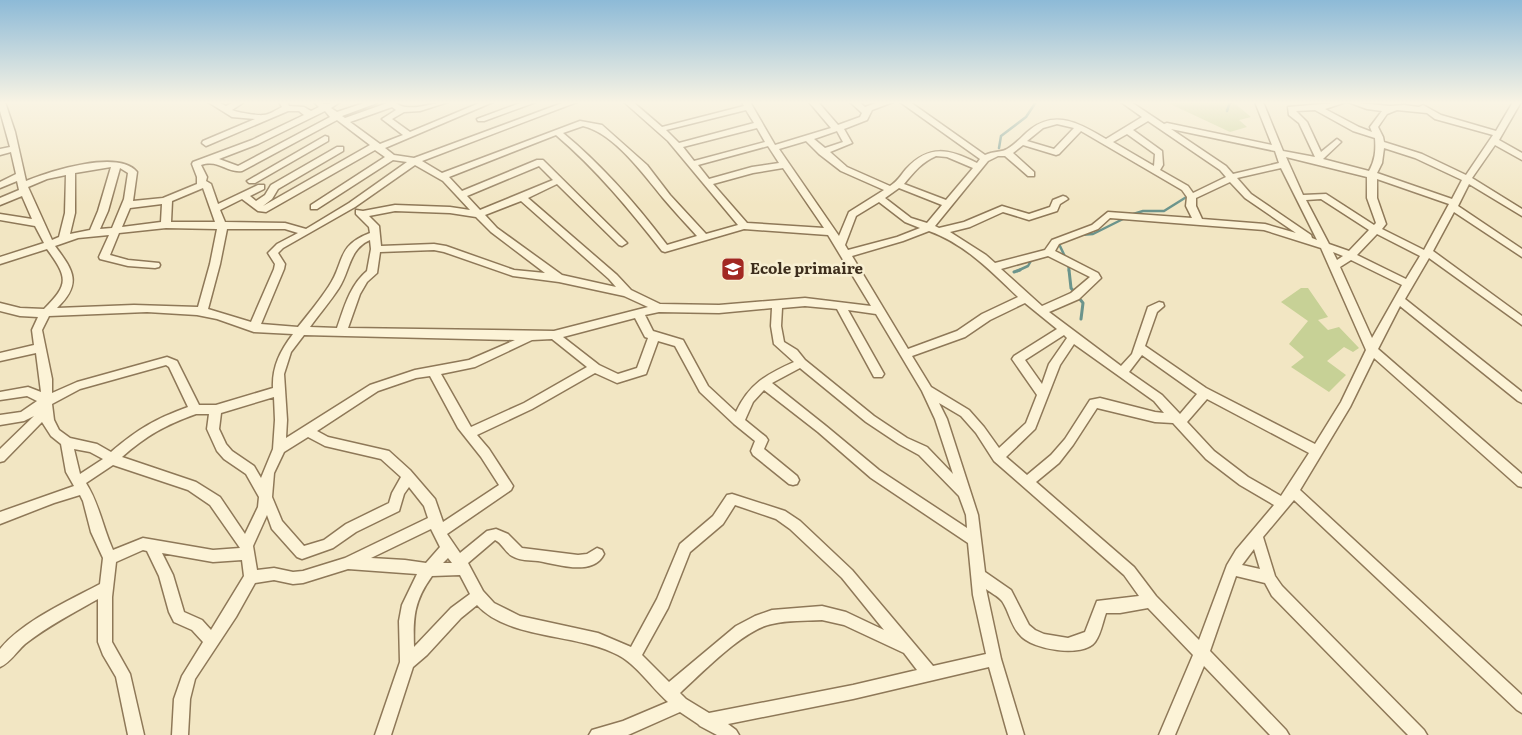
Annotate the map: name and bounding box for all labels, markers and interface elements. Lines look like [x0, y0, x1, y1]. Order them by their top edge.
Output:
school or university icon: Ecole primaire [720, 256, 746, 282]
place label: Ecole primaire [750, 256, 864, 279]

